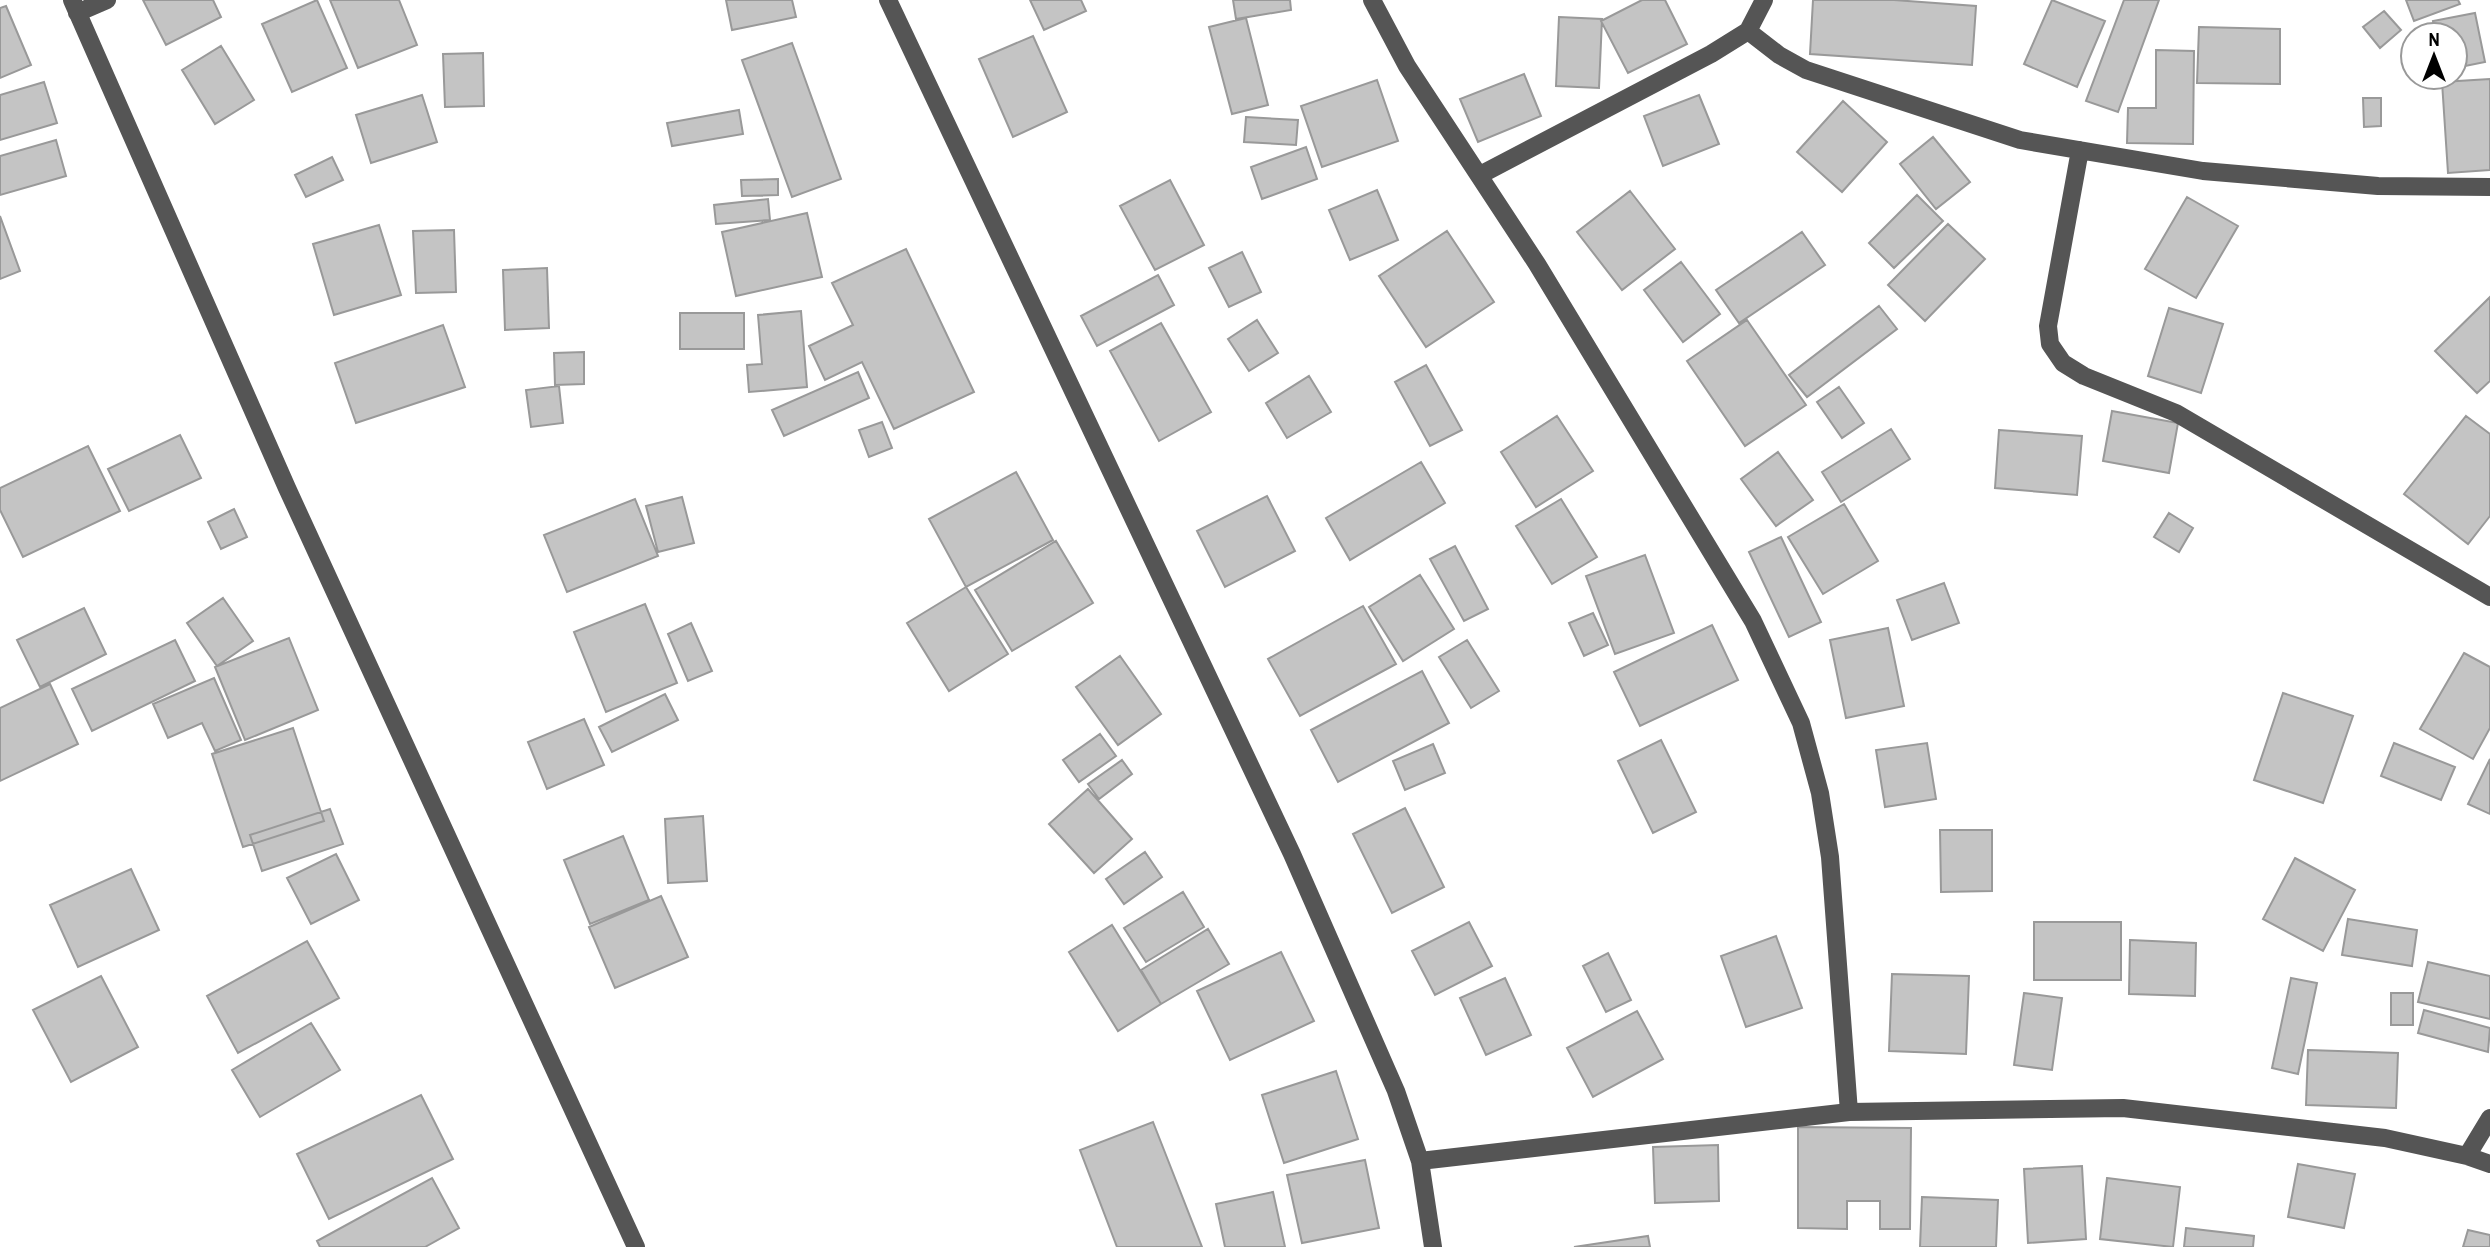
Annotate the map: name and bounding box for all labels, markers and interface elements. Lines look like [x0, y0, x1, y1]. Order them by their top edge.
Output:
north arrow [2399, 21, 2469, 91]
text: N [2428, 26, 2440, 52]

